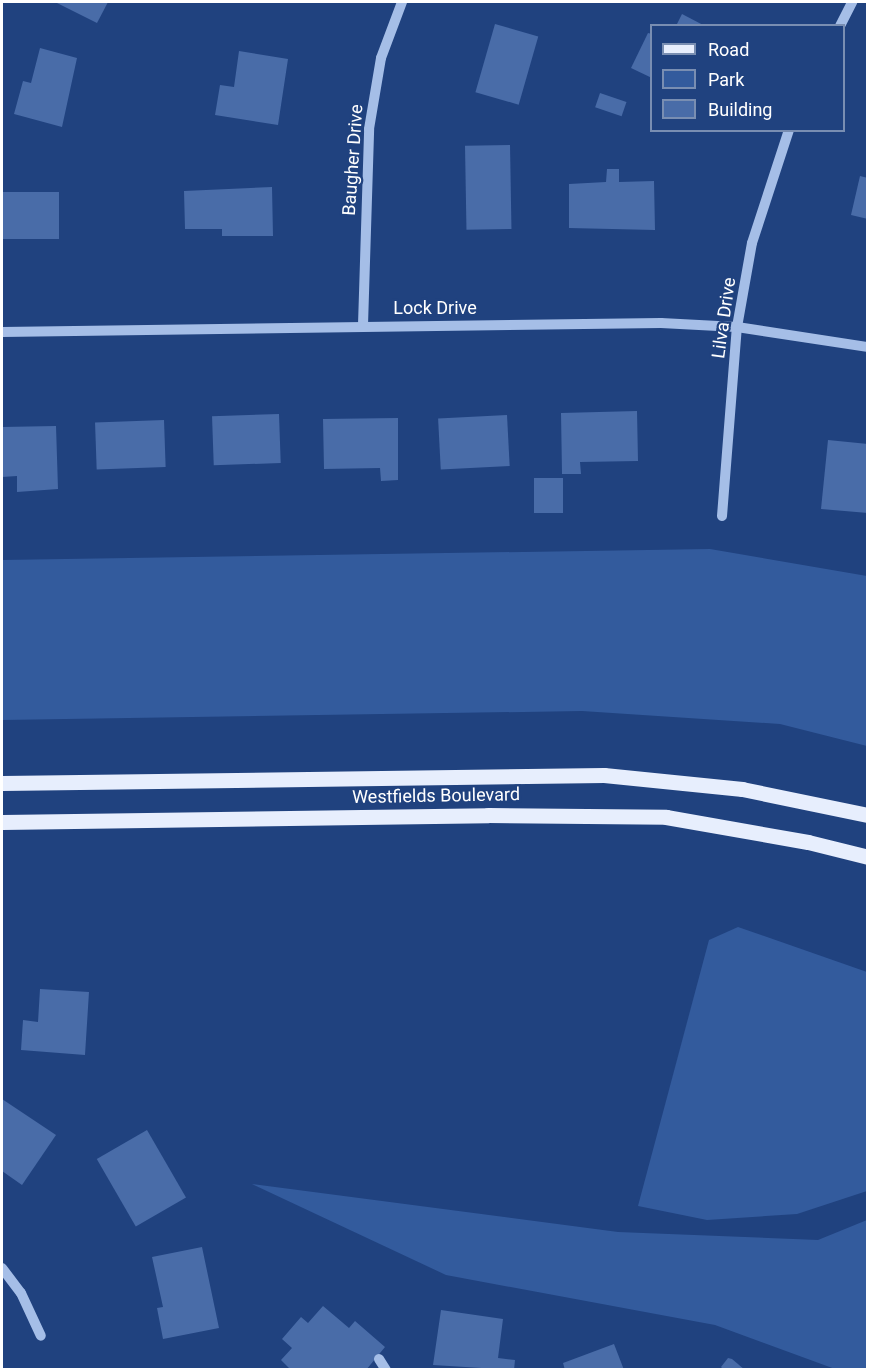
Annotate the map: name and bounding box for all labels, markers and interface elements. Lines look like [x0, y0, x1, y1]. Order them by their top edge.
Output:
legend [650, 24, 845, 132]
text: Road [708, 39, 749, 60]
text: Park [708, 69, 744, 90]
text: Building [708, 99, 772, 120]
street label: Baugher Drive [338, 104, 368, 216]
street label: Lilva Drive [708, 276, 740, 360]
street label: Lock Drive [393, 297, 477, 319]
street label: Westfields Boulevard [352, 784, 520, 808]

